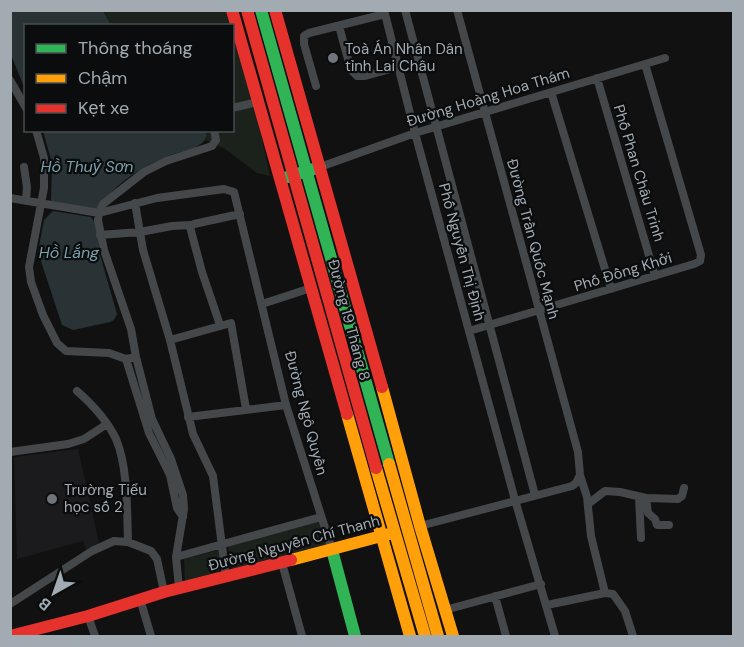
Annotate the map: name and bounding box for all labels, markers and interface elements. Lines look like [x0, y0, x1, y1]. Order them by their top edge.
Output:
legend [24, 24, 234, 132]
text: Thông thoáng [78, 36, 193, 60]
place label: Toà Án Nhân Dân tỉnh Lai Châu [345, 39, 463, 76]
marker: Toà Án Nhân Dân tỉnh Lai Châu [326, 51, 340, 65]
street label: Đường Hoàng Hoa Thám [404, 63, 572, 131]
text: Chậm [78, 66, 127, 90]
text: Kẹt xe [78, 96, 129, 120]
street label: Phố Phan Châu Trinh [609, 102, 669, 244]
water label: Hồ Thuỷ Sơn [40, 156, 134, 177]
street label: Đường Trần Quốc Mạnh [502, 157, 564, 321]
street label: Phố Nguyễn Thị Định [434, 181, 490, 323]
water label: Hồ Lắng [39, 242, 100, 263]
street label: Phố Đồng Khởi [572, 248, 674, 296]
street label: Đường 19 Tháng 8 [323, 257, 375, 383]
street label: Đường Ngô Quyền [280, 349, 332, 477]
place label: Trường Tiểu học số 2 [64, 480, 147, 517]
marker: Trường Tiểu học số 2 [45, 492, 59, 506]
street label: Đường Nguyễn Chí Thanh [206, 510, 382, 576]
north arrow [24, 563, 84, 623]
text: B [34, 593, 55, 615]

